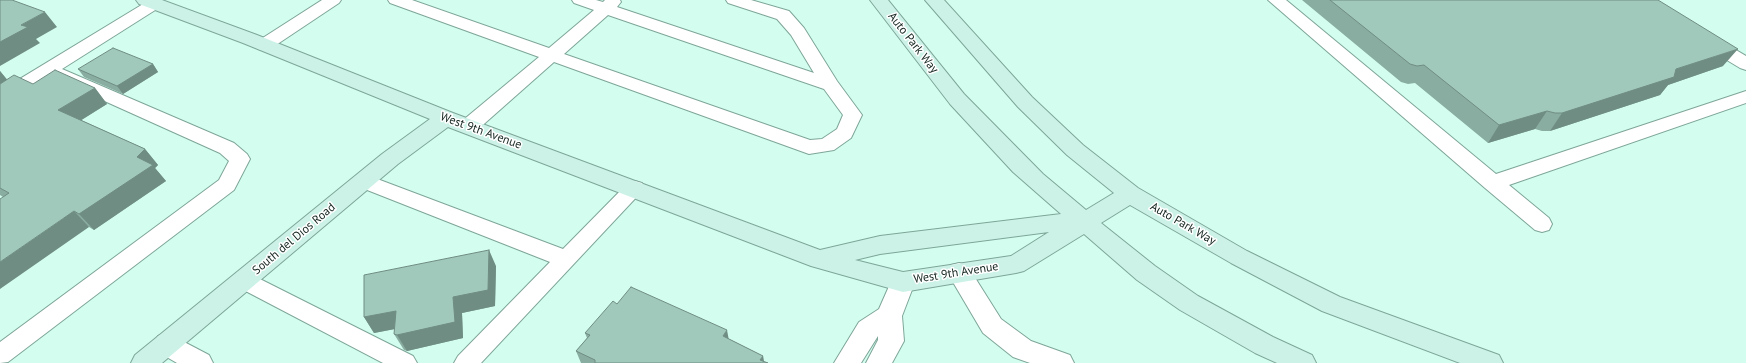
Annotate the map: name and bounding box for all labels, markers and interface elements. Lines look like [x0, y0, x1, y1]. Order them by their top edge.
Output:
street label: Auto Park Way [885, 10, 941, 76]
street label: West 9th Avenue [438, 110, 524, 152]
street label: Auto Park Way [1148, 199, 1218, 249]
street label: South del Dios Road [250, 200, 338, 278]
street label: West 9th Avenue [913, 259, 999, 287]

